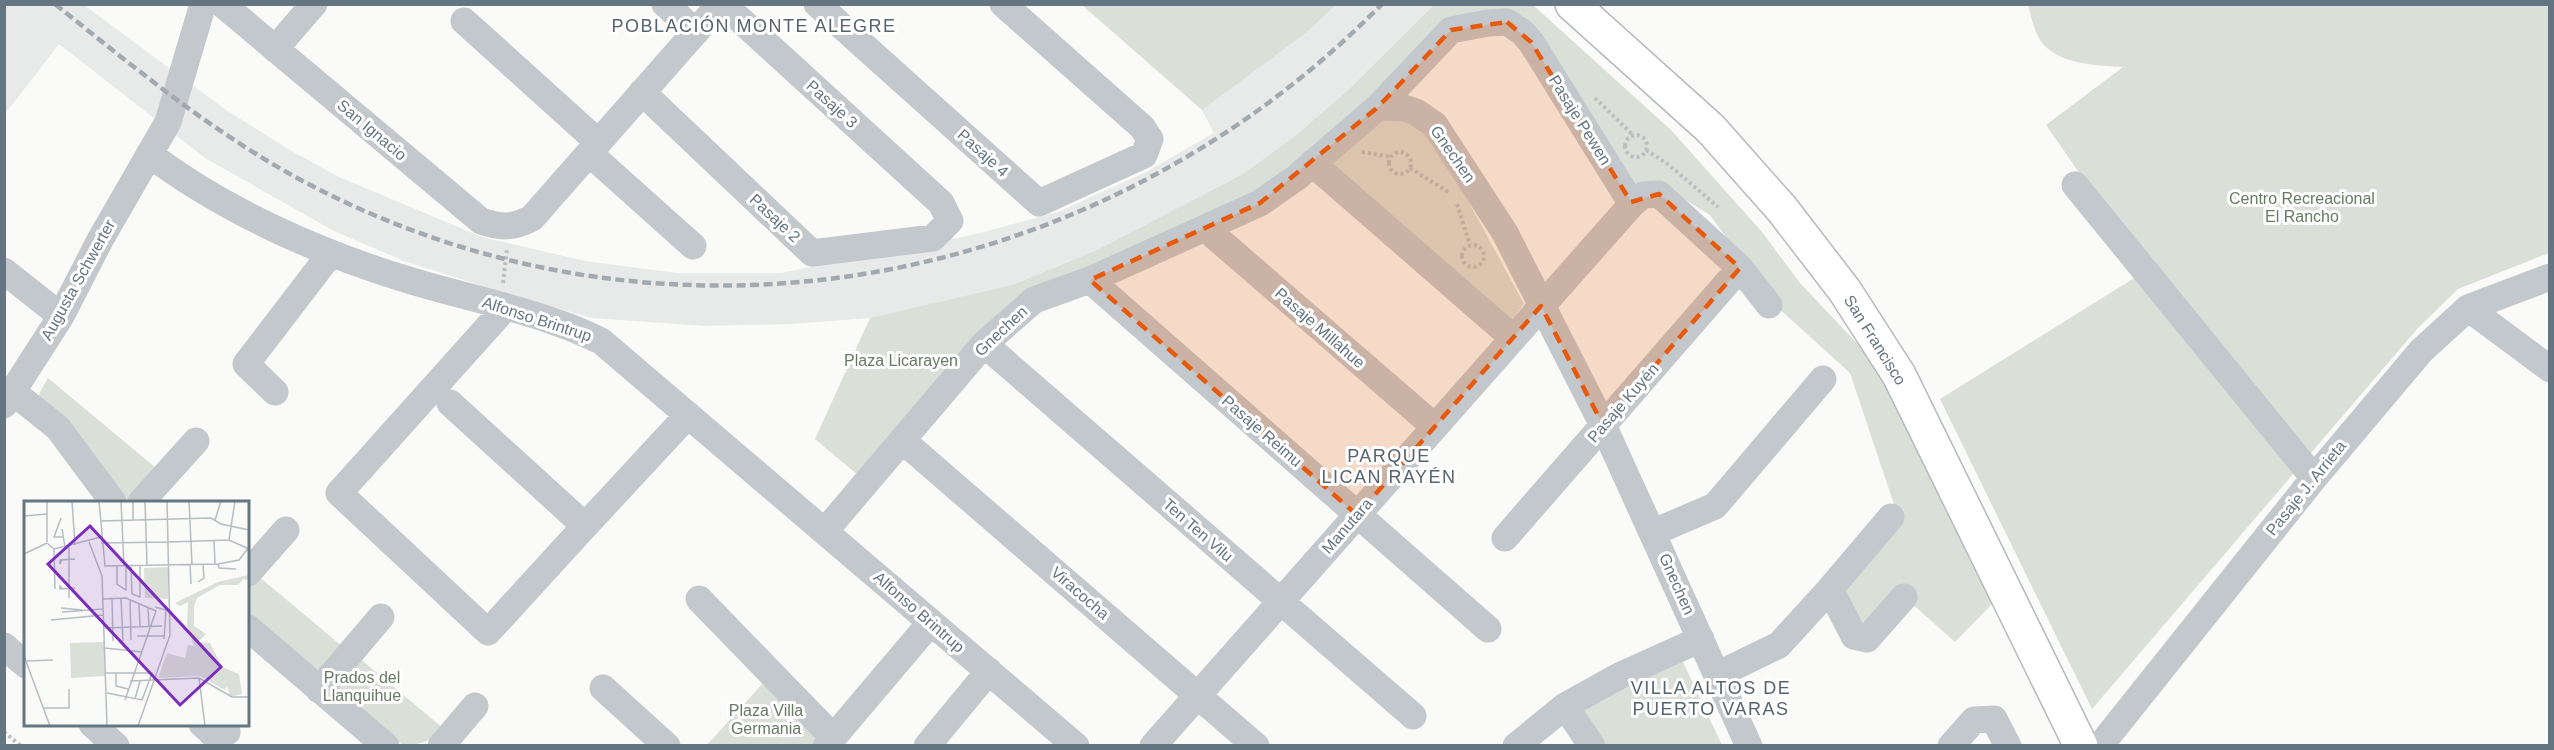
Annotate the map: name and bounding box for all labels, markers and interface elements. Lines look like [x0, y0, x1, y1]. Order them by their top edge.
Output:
district label: POBLACIÓN MONTE ALEGRE [611, 15, 897, 36]
street label: Pasaje Pewen [1546, 72, 1614, 168]
street label: Pasaje 3 [803, 77, 861, 131]
street label: San Ignacio [334, 96, 410, 164]
street label: Gnechen [1427, 123, 1479, 185]
street label: Pasaje 4 [954, 126, 1012, 180]
park label: Centro Recreacional El Rancho [2229, 190, 2375, 225]
street label: Pasaje 2 [746, 191, 804, 246]
street label: Augusta Schwerter [38, 216, 119, 343]
street label: Pasaje Millahue [1272, 285, 1368, 372]
street label: San Francisco [1841, 292, 1909, 388]
street label: Alfonso Brintrup [480, 293, 594, 345]
street label: Gnechen [971, 303, 1031, 359]
park label: Plaza Licarayen [844, 352, 958, 369]
street label: Pasaje Kuyén [1584, 360, 1662, 446]
street label: Pasaje Reimu [1219, 392, 1305, 470]
street label: Pasaje J. Arrieta [2263, 437, 2349, 539]
district label: PARQUE LICAN RAYÉN [1321, 446, 1457, 487]
street label: Ten Ten Vilu [1160, 495, 1236, 565]
street label: Manutara [1318, 495, 1376, 557]
inset map [24, 501, 249, 726]
street label: Gnechen [1656, 551, 1698, 617]
street label: Viracocha [1048, 563, 1112, 623]
street label: Alfonso Brintrup [870, 568, 968, 656]
park label: Prados del Llanquihue [323, 669, 401, 704]
district label: VILLA ALTOS DE PUERTO VARAS [1631, 678, 1791, 719]
park label: Plaza Villa Germania [729, 702, 803, 737]

